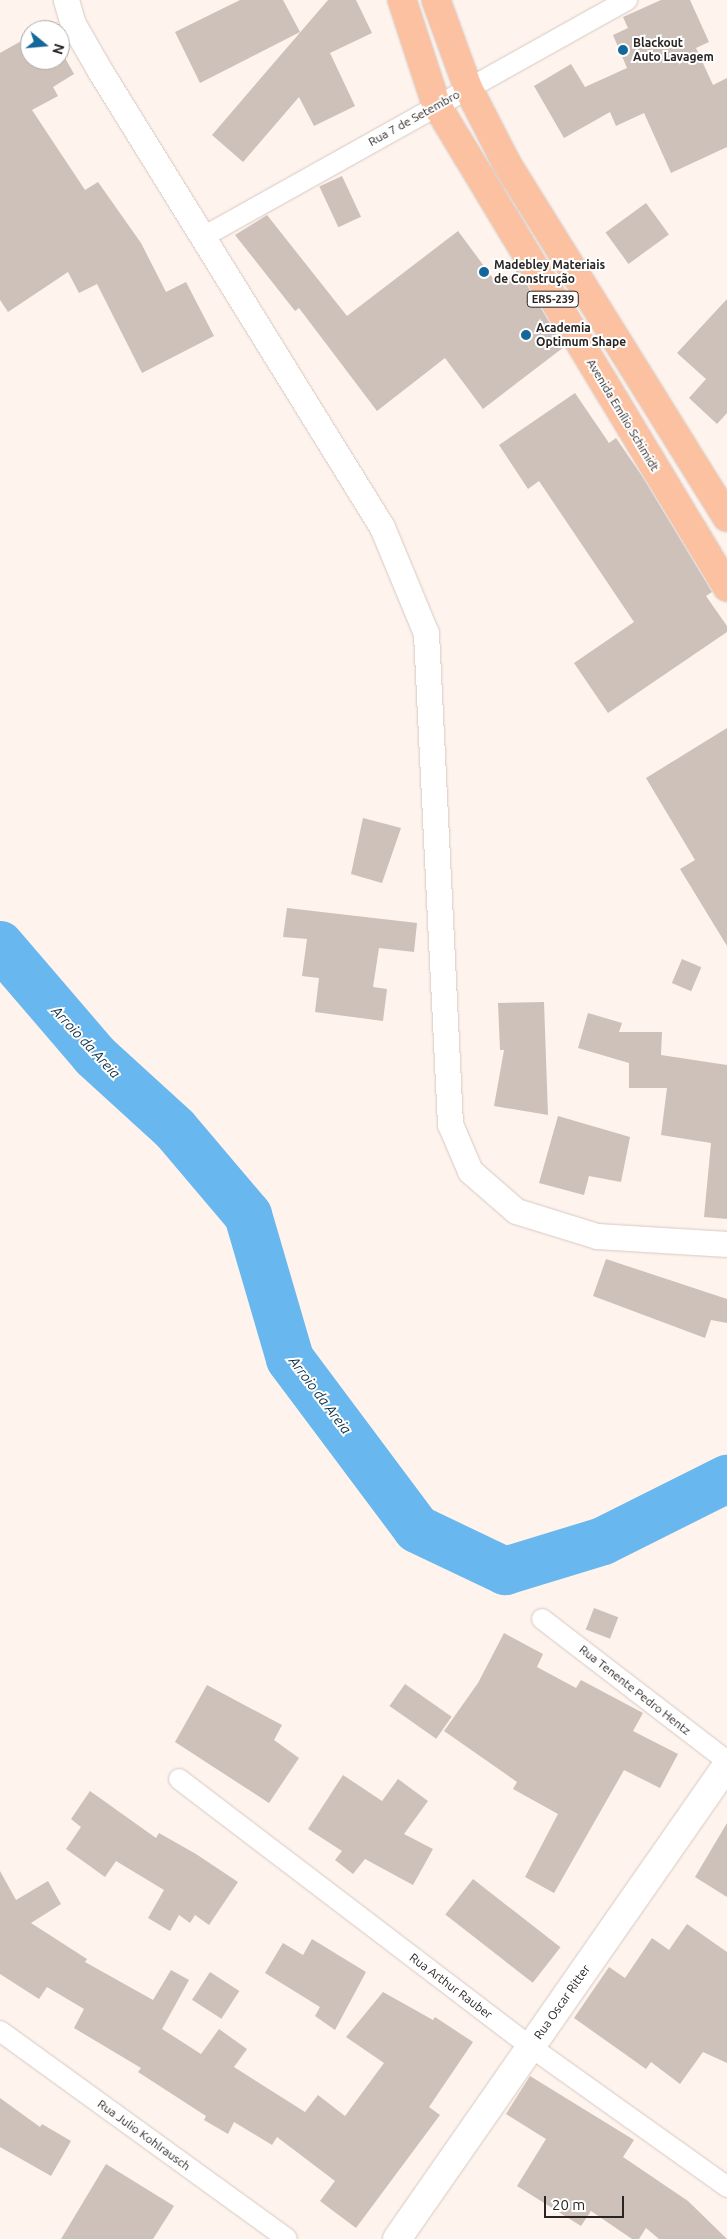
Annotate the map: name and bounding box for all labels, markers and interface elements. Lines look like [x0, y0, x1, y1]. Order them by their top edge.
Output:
north arrow [20, 20, 70, 70]
place label: Blackout Auto Lavagem [633, 36, 714, 64]
text: N [49, 42, 68, 56]
marker: Blackout Auto Lavagem [617, 44, 629, 56]
street label: Rua 7 de Setembro [366, 87, 462, 149]
place label: Madebley Materiais de Construção [494, 258, 605, 286]
marker: Madebley Materiais de Construção [478, 266, 490, 278]
road number: ERS-239 [527, 290, 579, 308]
place label: Academia Optimum Shape [536, 321, 626, 349]
marker: Academia Optimum Shape [520, 329, 532, 341]
street label: Avenida Emílio Schimidt [584, 356, 662, 474]
water label: Arroio da Areia [48, 1002, 124, 1082]
water label: Arroio da Areia [285, 1353, 355, 1437]
street label: Rua Tenente Pedro Hentz [576, 1642, 694, 1738]
street label: Rua Arthur Rauber [407, 1950, 495, 2022]
street label: Rua Oscar Ritter [531, 1962, 593, 2042]
street label: Rua Julio Kohlrausch [95, 2096, 193, 2174]
scale bar [547, 2186, 627, 2218]
text: 20 m [552, 2196, 585, 2213]

